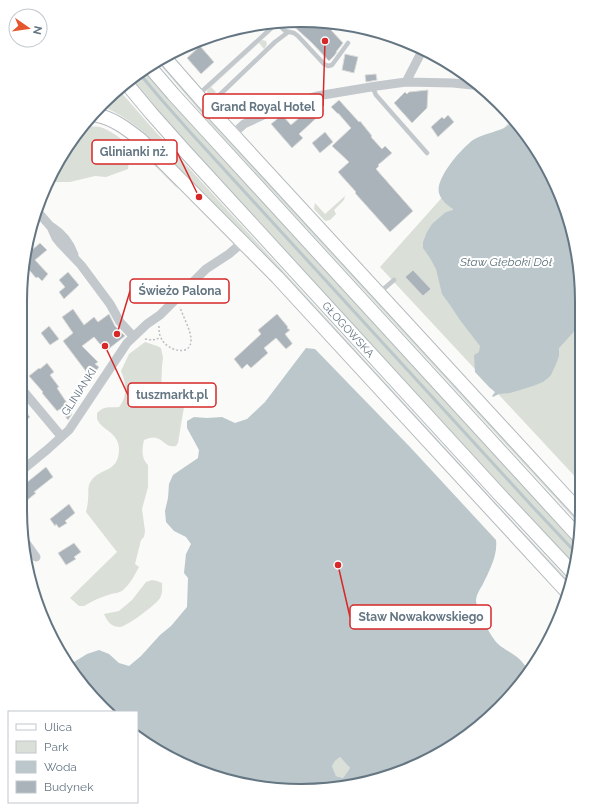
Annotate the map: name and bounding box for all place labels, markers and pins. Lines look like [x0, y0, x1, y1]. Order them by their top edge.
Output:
callout: Grand Royal Hotel [203, 94, 323, 118]
callout: Glinianki nż. [92, 140, 177, 164]
callout: Świeżo Palona [130, 279, 229, 303]
callout: tuszmarkt.pl [128, 383, 216, 407]
callout: Staw Nowakowskiego [350, 605, 491, 629]

